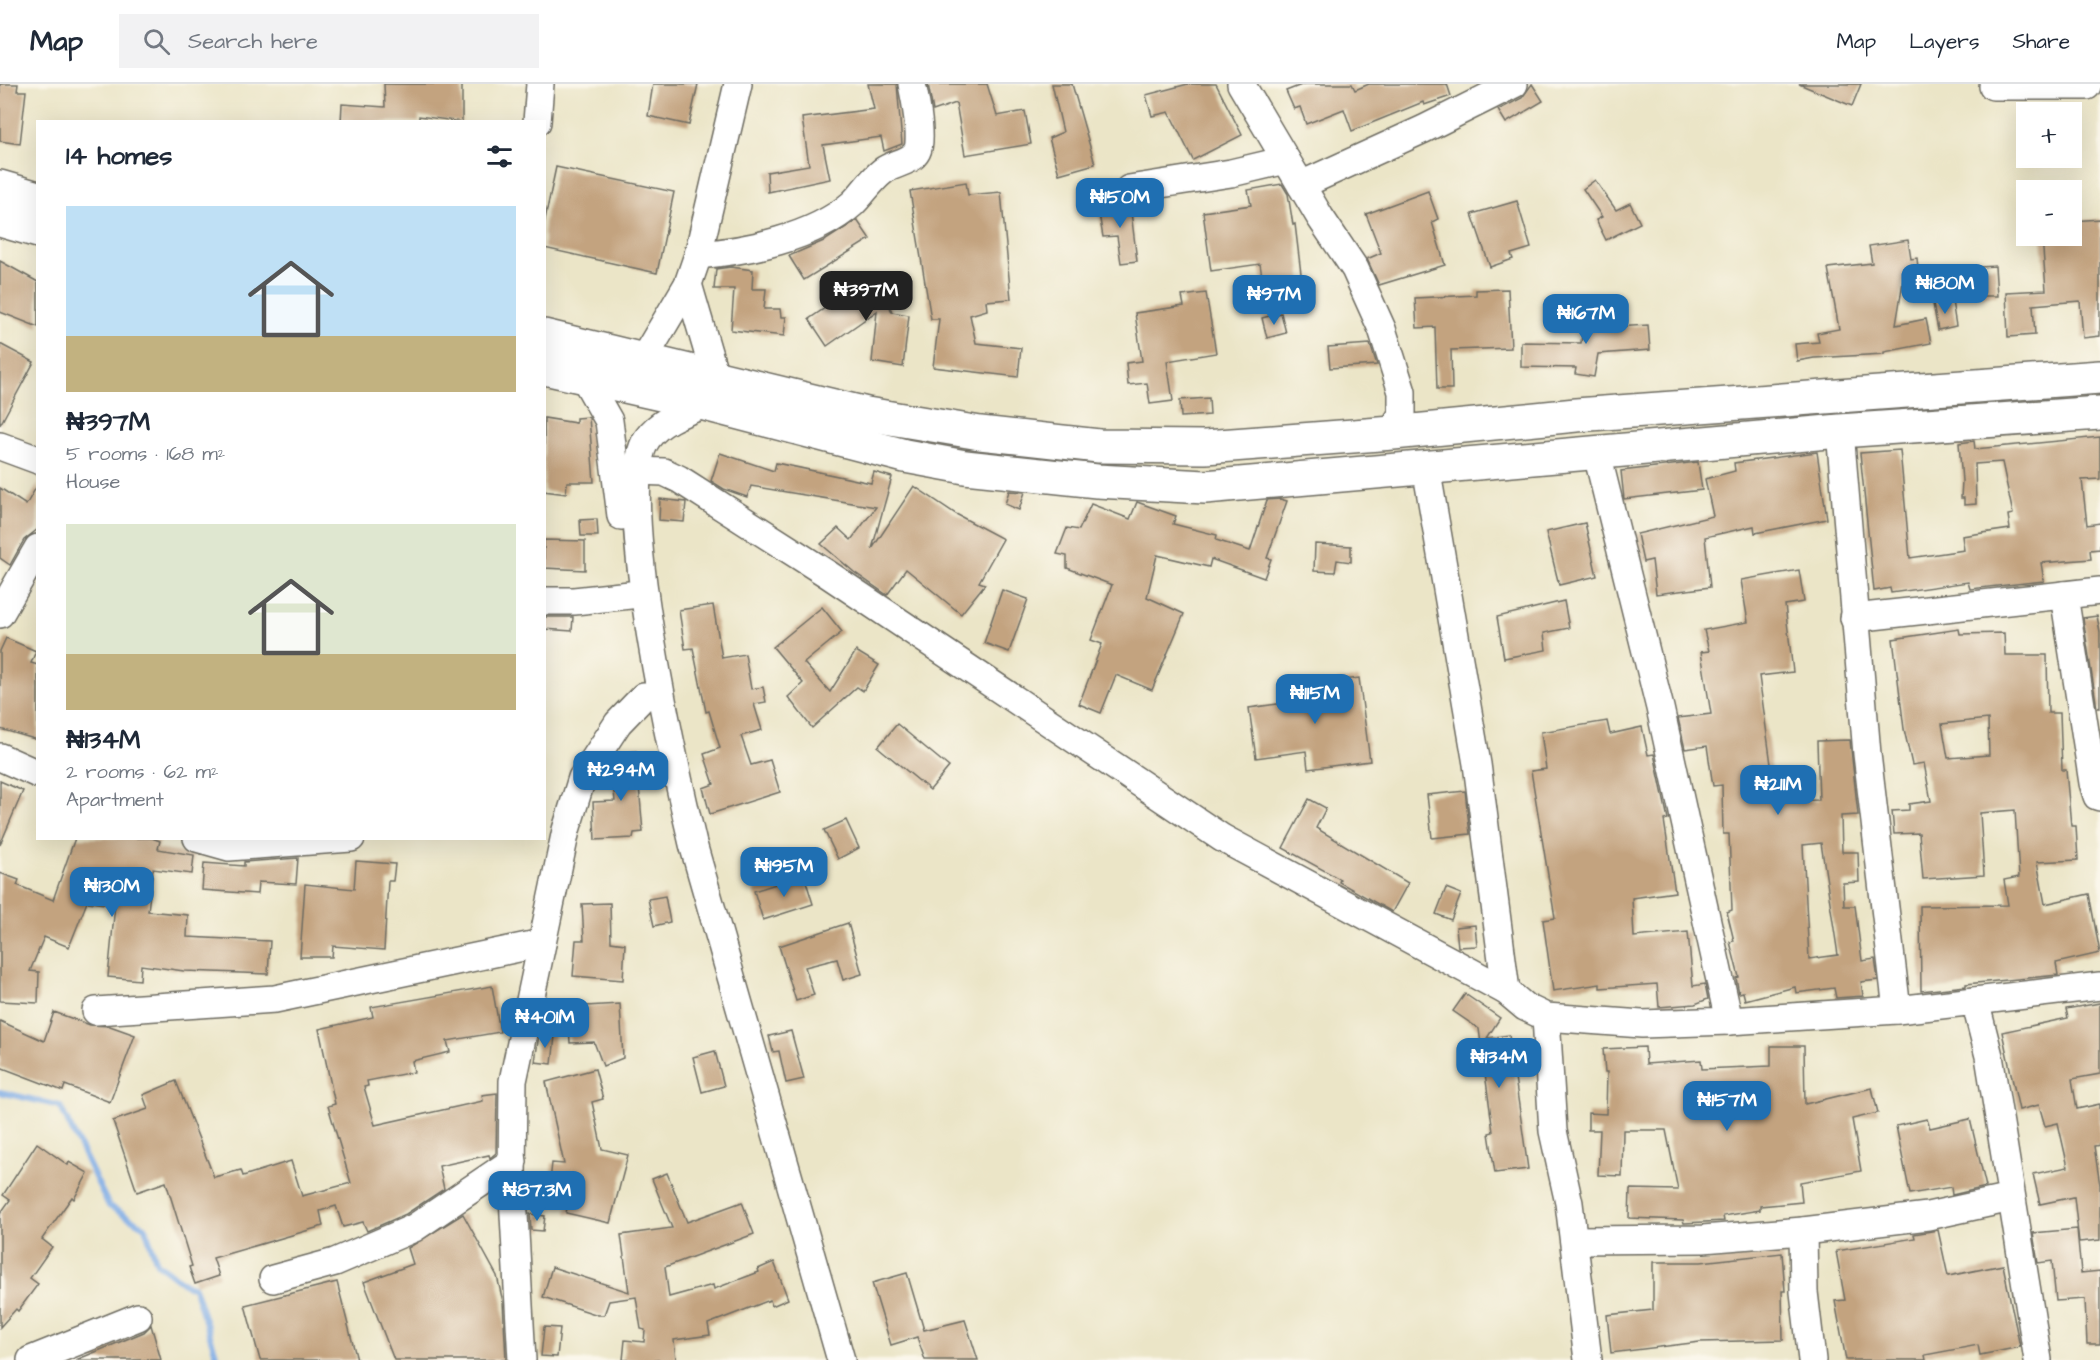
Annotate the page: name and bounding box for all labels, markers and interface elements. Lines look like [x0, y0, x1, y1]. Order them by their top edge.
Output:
search box [119, 14, 539, 68]
text: Map [30, 22, 83, 61]
icon: search [140, 25, 173, 58]
text: Search here [188, 26, 318, 57]
text: Map [1836, 27, 1876, 56]
text: Layers [1909, 27, 1979, 56]
text: Share [2012, 27, 2070, 56]
map controls [2016, 102, 2082, 246]
button: + [2016, 102, 2082, 168]
text: 14 homes [66, 138, 172, 174]
icon: filters [483, 140, 516, 173]
pin: ₦150M [1078, 178, 1162, 229]
button: − [2016, 180, 2082, 246]
text: ₦150M [1090, 183, 1150, 211]
icon: home [237, 245, 345, 353]
pin: ₦180M [1903, 264, 1987, 315]
text: ₦180M [1915, 269, 1975, 297]
pin: ₦397M [824, 271, 908, 322]
pin: ₦97M [1238, 275, 1310, 326]
text: ₦397M [834, 276, 898, 304]
text: ₦97M [1247, 280, 1301, 308]
pin: ₦167M [1544, 294, 1628, 345]
text: ₦167M [1557, 299, 1615, 327]
text: ₦397M [66, 404, 150, 440]
text: 5 rooms · 168 m² [66, 440, 225, 468]
text: House [66, 468, 120, 496]
icon: home [237, 563, 345, 671]
pin: ₦115M [1273, 674, 1357, 725]
text: ₦115M [1290, 679, 1340, 707]
text: ₦134M [66, 722, 141, 758]
pin: ₦294M [579, 751, 663, 802]
text: ₦294M [587, 756, 655, 784]
text: 2 rooms · 62 m² [66, 758, 218, 786]
pin: ₦211M [1736, 765, 1820, 816]
text: ₦211M [1754, 770, 1802, 798]
text: Apartment [66, 786, 164, 814]
pin: ₦195M [742, 847, 826, 898]
text: ₦195M [754, 852, 814, 880]
pin: ₦130M [70, 867, 154, 918]
text: ₦130M [84, 872, 140, 900]
pin: ₦401M [503, 998, 587, 1049]
text: ₦401M [515, 1003, 575, 1031]
pin: ₦134M [1457, 1038, 1541, 1089]
text: ₦134M [1470, 1043, 1528, 1071]
pin: ₦157M [1685, 1081, 1769, 1132]
text: ₦157M [1697, 1086, 1757, 1114]
pin: ₦87.3M [488, 1171, 586, 1222]
text: ₦87.3M [502, 1176, 572, 1204]

